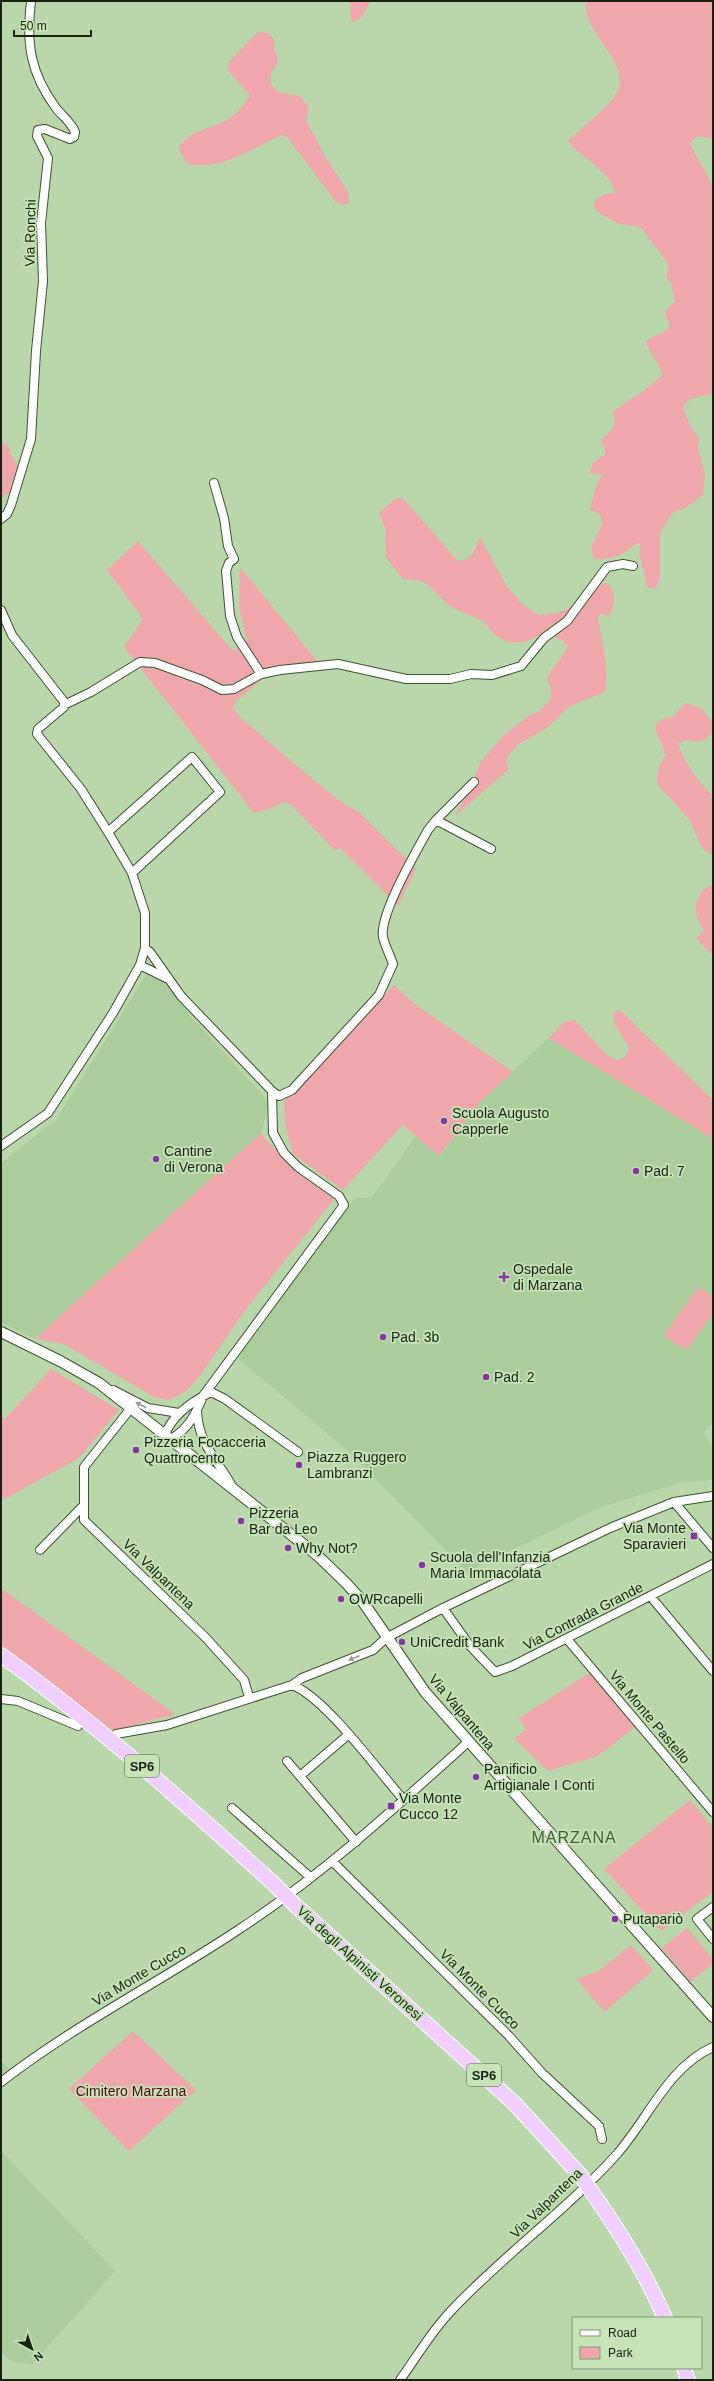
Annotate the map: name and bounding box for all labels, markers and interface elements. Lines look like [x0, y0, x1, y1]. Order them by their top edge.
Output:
scale bar [14, 12, 91, 38]
text: 50 m [20, 19, 47, 33]
street label: Via Ronchi [21, 199, 39, 267]
place label: Scuola Augusto Capperle [452, 1105, 550, 1137]
marker: Scuola Augusto Capperle [439, 1116, 449, 1126]
place label: Cantine di Verona [164, 1143, 223, 1175]
marker: Cantine di Verona [151, 1154, 161, 1164]
place label: Pad. 7 [644, 1163, 685, 1179]
marker: Pad. 7 [631, 1166, 641, 1176]
place label: Ospedale di Marzana [513, 1261, 582, 1293]
marker: Ospedale di Marzana [498, 1271, 510, 1283]
place label: Pad. 3b [391, 1329, 439, 1345]
marker: Pad. 3b [378, 1332, 388, 1342]
place label: Pad. 2 [494, 1369, 535, 1385]
marker: Pad. 2 [481, 1372, 491, 1382]
one-way arrow [136, 1402, 147, 1408]
place label: Pizzeria Focacceria Quattrocento [144, 1434, 266, 1466]
marker: Pizzeria Focacceria Quattrocento [131, 1445, 141, 1455]
place label: Piazza Ruggero Lambranzi [307, 1449, 407, 1481]
marker: Piazza Ruggero Lambranzi [294, 1460, 304, 1470]
place label: Pizzeria Bar da Leo [249, 1505, 318, 1537]
marker: Pizzeria Bar da Leo [236, 1516, 246, 1526]
place label: Via Monte Sparavieri [623, 1520, 686, 1552]
marker: Via Monte Sparavieri [689, 1531, 699, 1541]
street label: Via Valpantena [120, 1536, 198, 1612]
place label: Why Not? [296, 1540, 358, 1556]
marker: Why Not? [283, 1543, 293, 1553]
place label: Scuola dell'Infanzia Maria Immacolata [430, 1549, 550, 1581]
marker: Scuola dell'Infanzia Maria Immacolata [417, 1560, 427, 1570]
street label: Via Contrada Grande [521, 1579, 646, 1653]
place label: OWRcapelli [349, 1591, 423, 1607]
marker: OWRcapelli [336, 1594, 346, 1604]
place label: UniCredit Bank [410, 1634, 505, 1650]
marker: UniCredit Bank [397, 1637, 407, 1647]
one-way arrow [348, 1655, 359, 1661]
street label: Via Monte Pastello [606, 1667, 694, 1767]
street label: Via Valpantena [426, 1671, 498, 1753]
road number: SP6 [125, 1755, 159, 1777]
place label: Panificio Artigianale I Conti [484, 1761, 595, 1793]
marker: Panificio Artigianale I Conti [471, 1772, 481, 1782]
place label: Via Monte Cucco 12 [399, 1790, 462, 1822]
marker: Via Monte Cucco 12 [386, 1801, 396, 1811]
district label: MARZANA [531, 1829, 617, 1846]
street label: Via degli Alpinisti Veronesi [294, 1902, 426, 2024]
place label: Putapariò [623, 1911, 683, 1927]
marker: Putapariò [610, 1914, 620, 1924]
street label: Via Monte Cucco [89, 1941, 189, 2009]
street label: Via Monte Cucco [437, 1946, 523, 2032]
road number: SP6 [467, 2064, 501, 2086]
park label: Cimitero Marzana [76, 2083, 186, 2099]
street label: Via Valpantena [507, 2165, 585, 2241]
legend [572, 2317, 702, 2369]
text: Road [608, 2326, 637, 2340]
north arrow [12, 2329, 52, 2369]
text: Park [608, 2346, 634, 2360]
text: N [31, 2350, 45, 2364]

